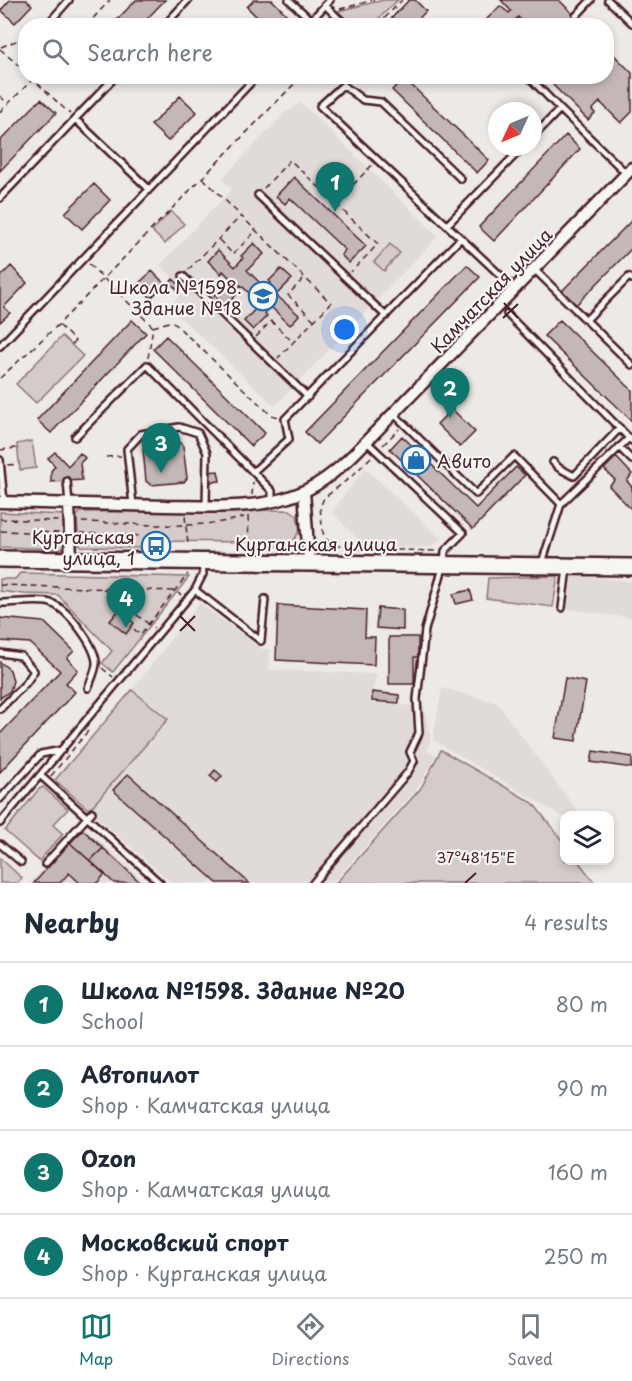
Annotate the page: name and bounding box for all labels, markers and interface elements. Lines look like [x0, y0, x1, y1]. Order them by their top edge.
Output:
search box [18, 18, 614, 84]
icon: search [39, 35, 72, 68]
text: Search here [87, 35, 213, 68]
north arrow [488, 102, 542, 156]
pin: 1 [316, 162, 354, 212]
street label: Камчатская улица [424, 221, 559, 359]
place label: Школа №1598. Здание №18 [109, 273, 242, 321]
school or university icon: Школа №1598. Здание №18 [247, 280, 279, 312]
your location [330, 315, 359, 344]
pin: 2 [430, 368, 470, 418]
pin: 3 [142, 424, 180, 473]
shop icon: Авито [400, 444, 432, 476]
place label: Авито [437, 447, 491, 474]
place label: Курганская улица, 1 [32, 523, 135, 571]
bus stop icon: Курганская улица, 1 [140, 530, 172, 562]
street label: Курганская улица [235, 530, 398, 557]
pin: 4 [106, 578, 146, 628]
map controls [560, 811, 614, 865]
button: layers [560, 811, 614, 865]
text: 37°48'15"E [437, 845, 515, 868]
text: Nearby [24, 903, 119, 942]
text: 4 results [524, 907, 608, 937]
text: Школа №1598. Здание №20 [81, 973, 405, 1006]
text: 1 [39, 989, 48, 1019]
text: 80 m [556, 989, 608, 1019]
text: School [81, 1006, 144, 1036]
text: Автопилот [81, 1057, 199, 1090]
text: 2 [36, 1073, 51, 1103]
text: 90 m [557, 1073, 608, 1103]
text: Shop · Камчатская улица [81, 1090, 330, 1120]
text: Ozon [81, 1141, 136, 1174]
text: 3 [37, 1157, 50, 1187]
text: 160 m [548, 1157, 608, 1187]
text: Shop · Камчатская улица [81, 1174, 330, 1204]
text: Московский спорт [81, 1225, 288, 1258]
text: 4 [37, 1241, 50, 1271]
text: 250 m [544, 1241, 608, 1271]
text: Shop · Курганская улица [81, 1258, 327, 1288]
tab: Map [79, 1310, 113, 1370]
tab: Directions [271, 1310, 349, 1370]
tab: Saved [507, 1310, 553, 1370]

